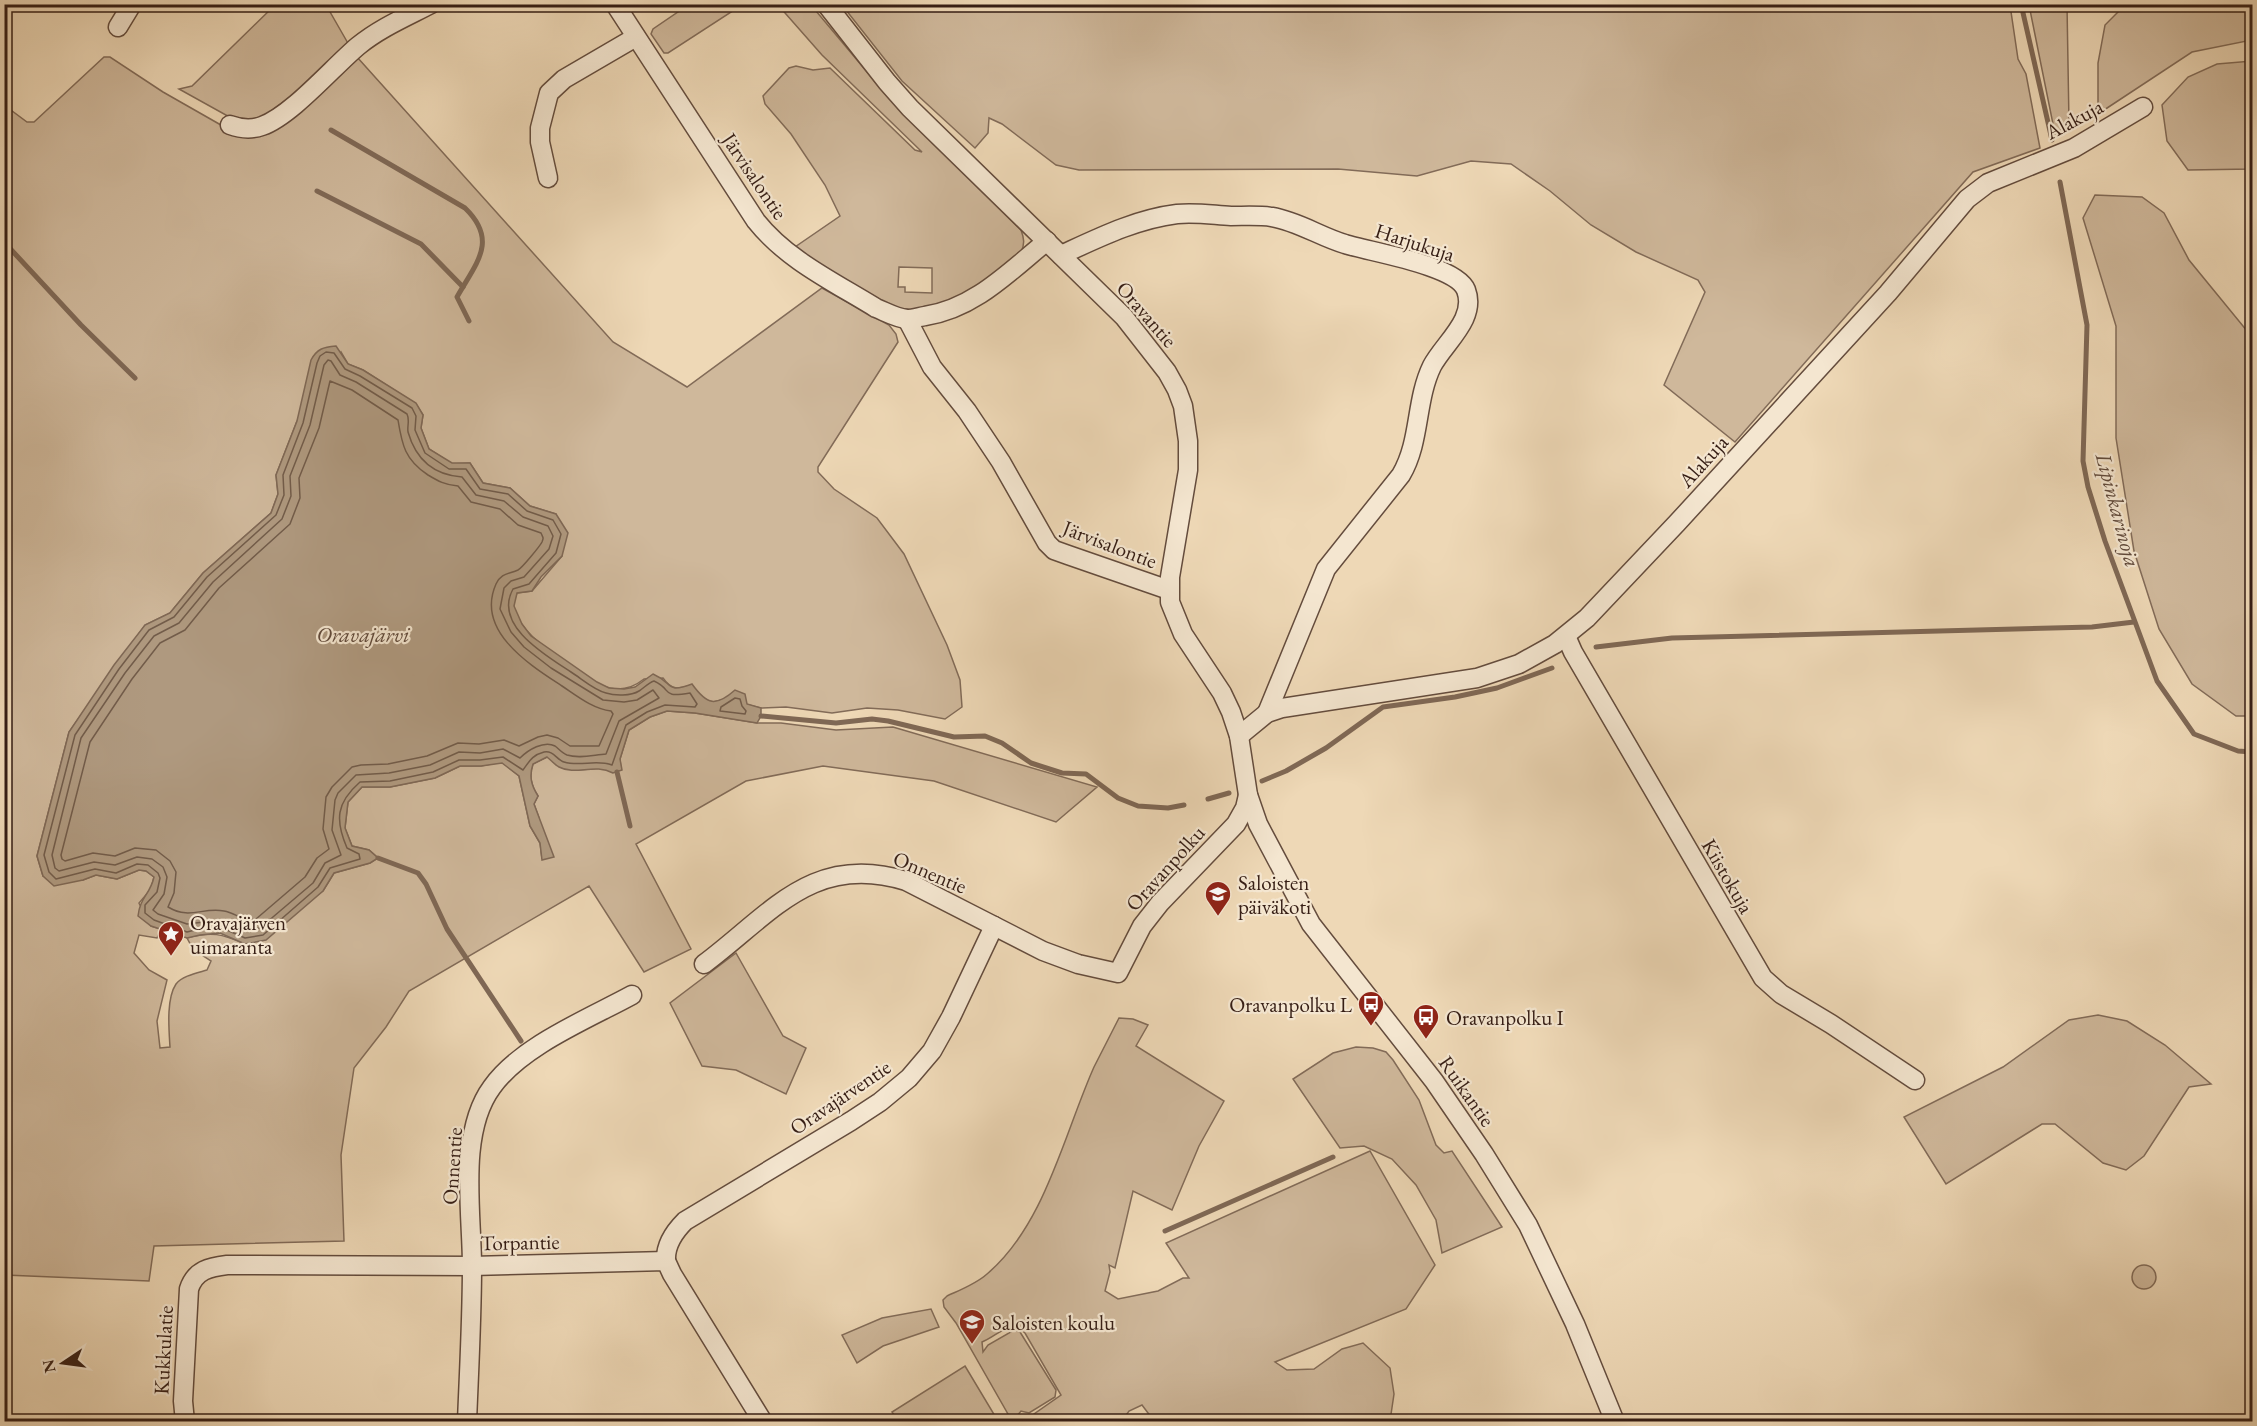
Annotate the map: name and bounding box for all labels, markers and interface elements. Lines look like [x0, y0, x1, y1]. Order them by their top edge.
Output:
street label: Alakuja [2039, 92, 2108, 146]
street label: Järvisalontie [715, 126, 794, 224]
street label: Harjukuja [1372, 216, 1459, 268]
street label: Oravantie [1111, 275, 1183, 353]
street label: Alakuja [1672, 428, 1734, 494]
water label: Lipinkarinoja [2089, 449, 2147, 570]
street label: Järvisalontie [1057, 513, 1161, 574]
water label: Oravajärvi [317, 620, 411, 649]
street label: Oravanpolku [1119, 819, 1211, 917]
street label: Kiistokuja [1696, 834, 1761, 919]
street label: Onnentie [889, 844, 971, 900]
place label: Saloisten päiväkoti [1238, 869, 1311, 920]
school or university icon: Saloisten päiväkoti [1203, 879, 1233, 917]
place label: Oravajärven uimaranta [190, 909, 286, 960]
place icon: Oravajärven uimaranta [156, 919, 186, 957]
bus stop icon: Oravanpolku L [1356, 989, 1386, 1027]
place label: Oravanpolku L [1229, 991, 1353, 1018]
bus stop icon: Oravanpolku I [1411, 1002, 1441, 1040]
place label: Oravanpolku I [1446, 1004, 1564, 1031]
street label: Ruikantie [1433, 1050, 1501, 1132]
street label: Oravajärventie [784, 1053, 896, 1141]
street label: Onnentie [436, 1126, 468, 1206]
street label: Torpantie [480, 1228, 560, 1256]
street label: Kukkulatie [147, 1305, 179, 1395]
school or university icon: Saloisten koulu [957, 1307, 987, 1345]
place label: Saloisten koulu [992, 1309, 1115, 1336]
north arrow [33, 1333, 93, 1393]
text: N [37, 1358, 61, 1375]

